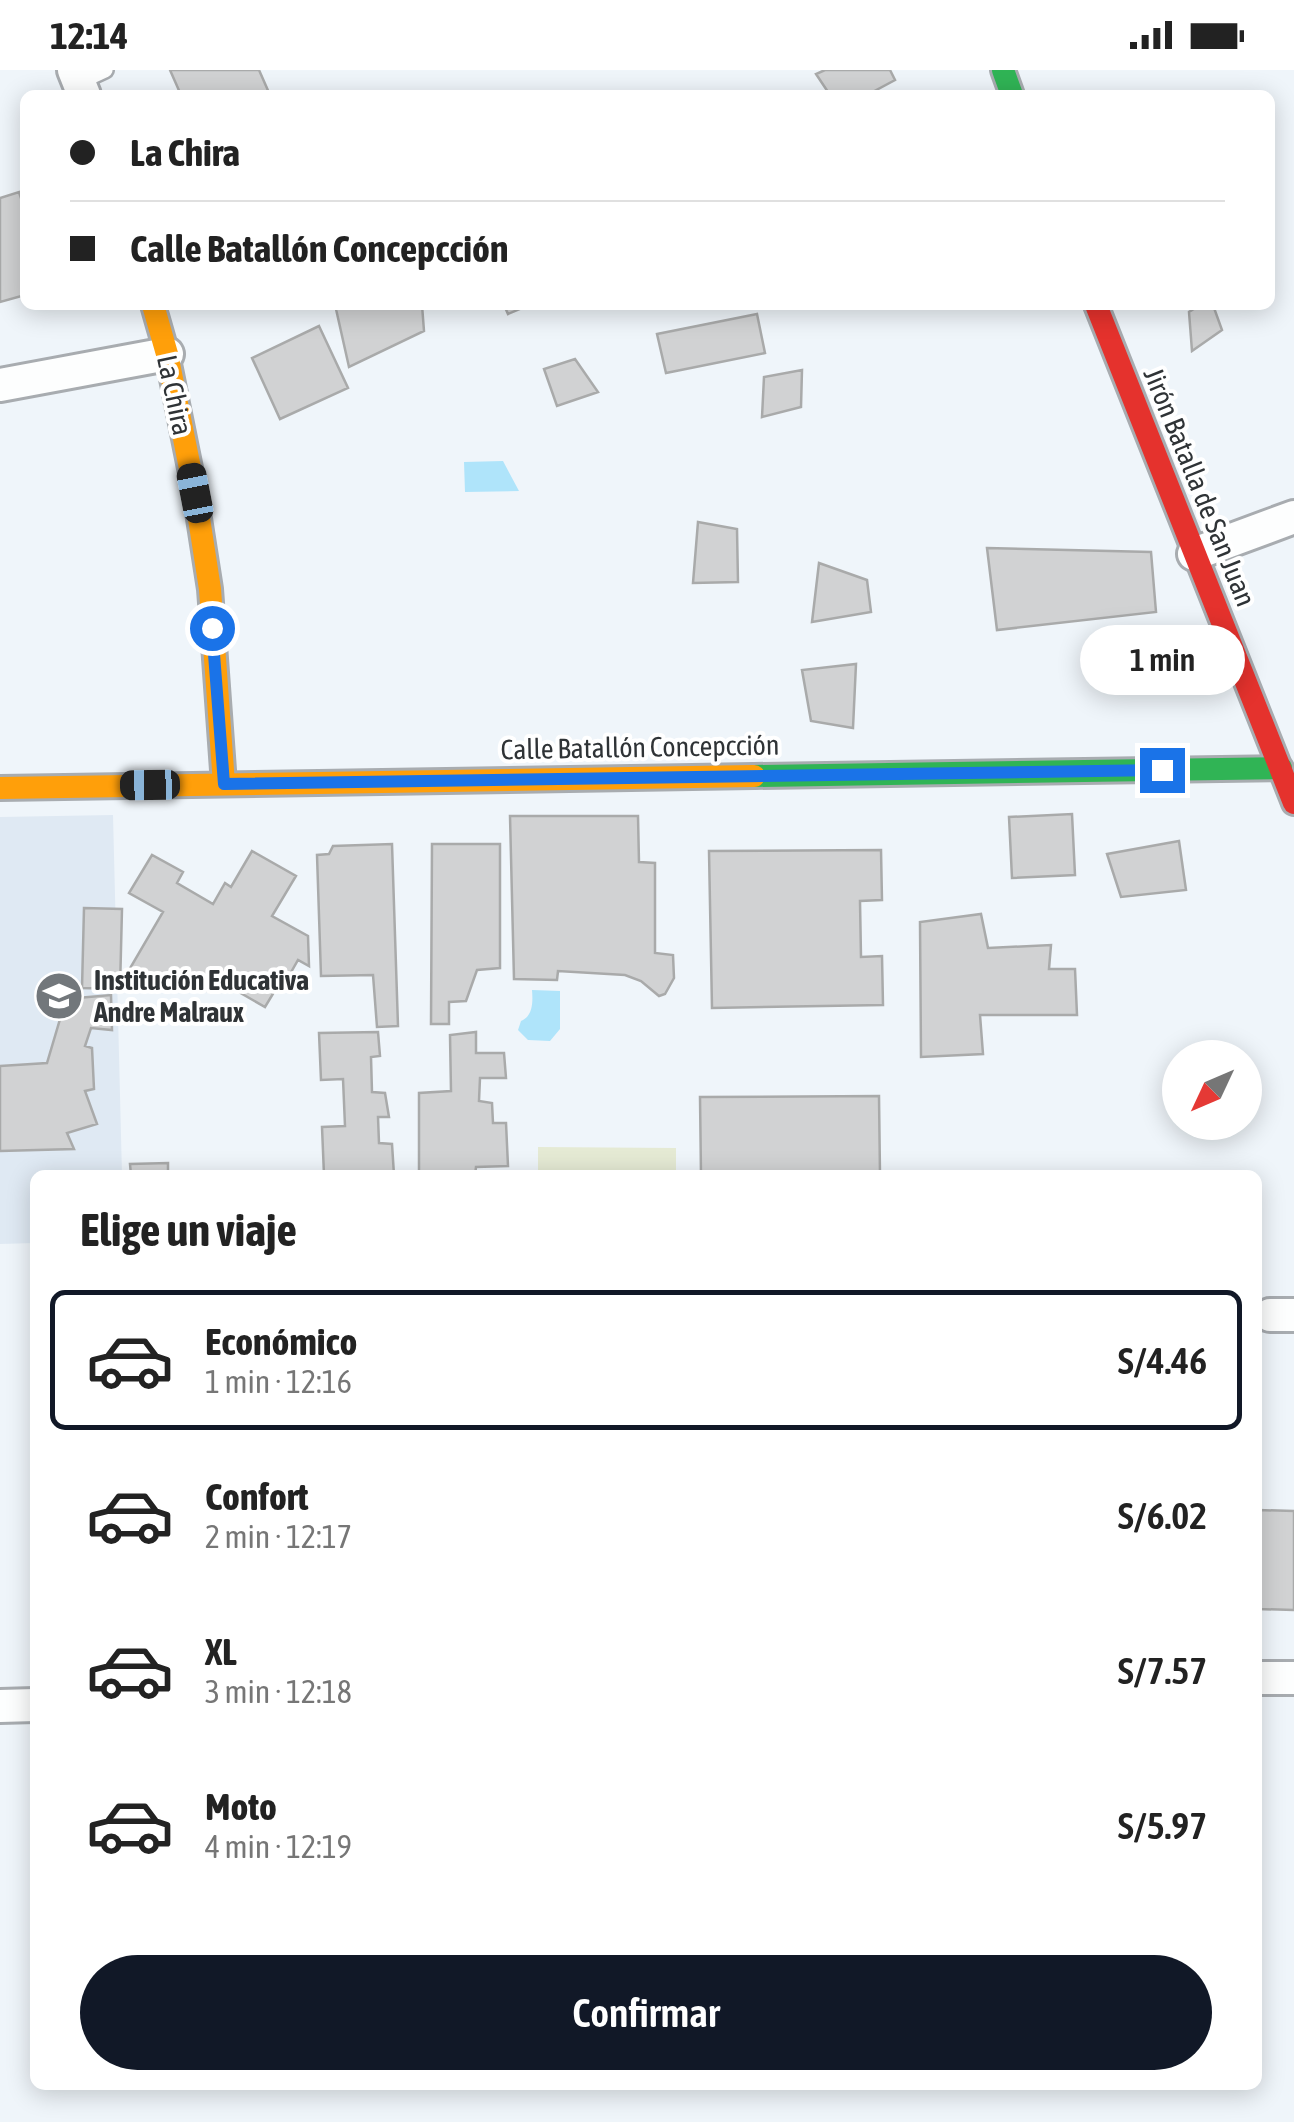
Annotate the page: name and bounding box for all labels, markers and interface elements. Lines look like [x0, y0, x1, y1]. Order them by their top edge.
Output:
text: 12:14 [50, 14, 128, 57]
text: La Chira [130, 131, 240, 174]
text: Calle Batallón Concepcción [130, 227, 508, 270]
street label: La Chira [151, 352, 199, 438]
street label: Jirón Batalla de San Juan [1138, 363, 1262, 611]
car [175, 461, 215, 525]
route start [190, 606, 235, 651]
callout: 1 min [1080, 625, 1244, 695]
text: 1 min [1130, 641, 1195, 678]
street label: Calle Batallón Concepcción [500, 729, 780, 765]
route end [1140, 748, 1185, 793]
car [120, 769, 180, 801]
place label: Institución Educativa Andre Malraux [93, 964, 309, 1028]
school or university icon: Institución Educativa Andre Malraux [33, 970, 85, 1022]
north arrow [1162, 1040, 1262, 1140]
map controls [1162, 1040, 1262, 1140]
text: Elige un viaje [80, 1204, 297, 1256]
icon: car [85, 1315, 175, 1405]
text: Económico [205, 1320, 357, 1363]
text: S/4.46 [1118, 1339, 1207, 1382]
text: 1 min · 12:16 [205, 1363, 352, 1400]
icon: car [85, 1470, 175, 1560]
text: Confort [205, 1475, 309, 1518]
text: S/6.02 [1118, 1494, 1207, 1537]
text: 2 min · 12:17 [205, 1518, 352, 1555]
icon: car [85, 1625, 175, 1715]
text: XL [205, 1630, 237, 1673]
text: S/7.57 [1118, 1649, 1207, 1692]
text: 3 min · 12:18 [205, 1673, 352, 1710]
icon: car [85, 1780, 175, 1870]
text: Moto [205, 1785, 277, 1828]
text: S/5.97 [1118, 1804, 1207, 1847]
text: 4 min · 12:19 [205, 1828, 352, 1865]
button: Confirmar [80, 1955, 1212, 2070]

